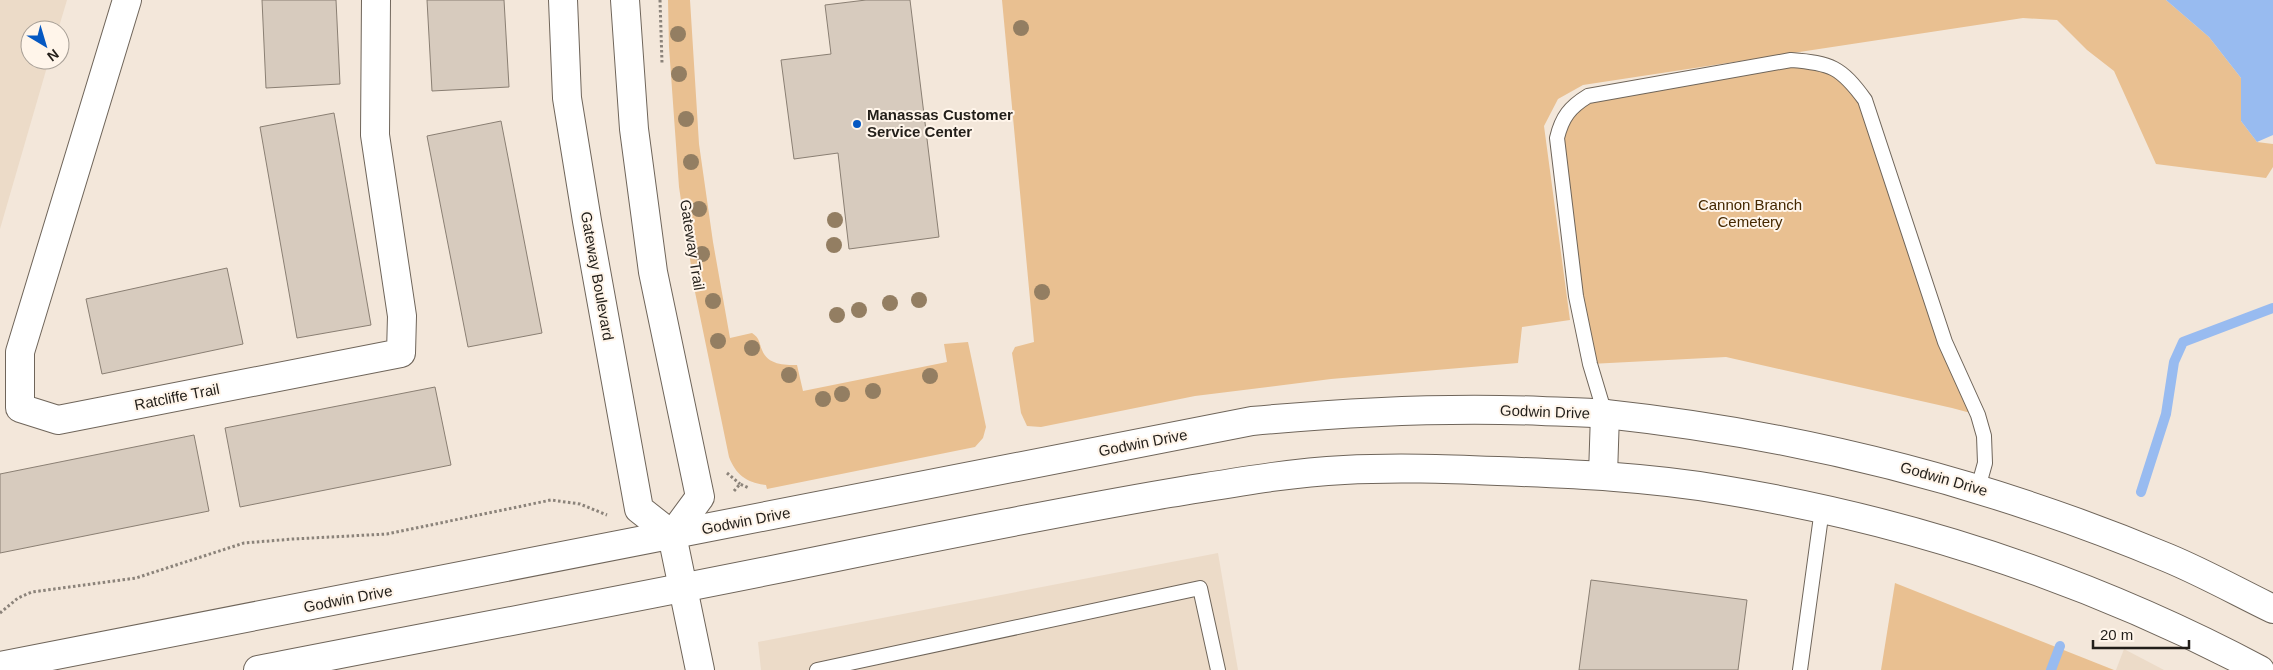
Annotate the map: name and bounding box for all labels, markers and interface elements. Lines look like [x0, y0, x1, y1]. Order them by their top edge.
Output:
north arrow [20, 20, 70, 70]
text: N [44, 46, 62, 65]
place label: Manassas Customer Service Center [867, 106, 1013, 140]
marker: Manassas Customer Service Center [851, 118, 863, 130]
park label: Cannon Branch Cemetery [1698, 196, 1802, 230]
street label: Gateway Trail [677, 198, 708, 292]
street label: Gateway Boulevard [578, 210, 617, 342]
street label: Ratcliffe Trail [133, 380, 221, 413]
street label: Godwin Drive [1500, 401, 1590, 422]
street label: Godwin Drive [1097, 426, 1189, 459]
street label: Godwin Drive [1899, 458, 1990, 499]
street label: Godwin Drive [700, 504, 792, 537]
street label: Godwin Drive [302, 582, 394, 615]
scale bar [2093, 618, 2189, 650]
text: 20 m [2100, 626, 2133, 643]

